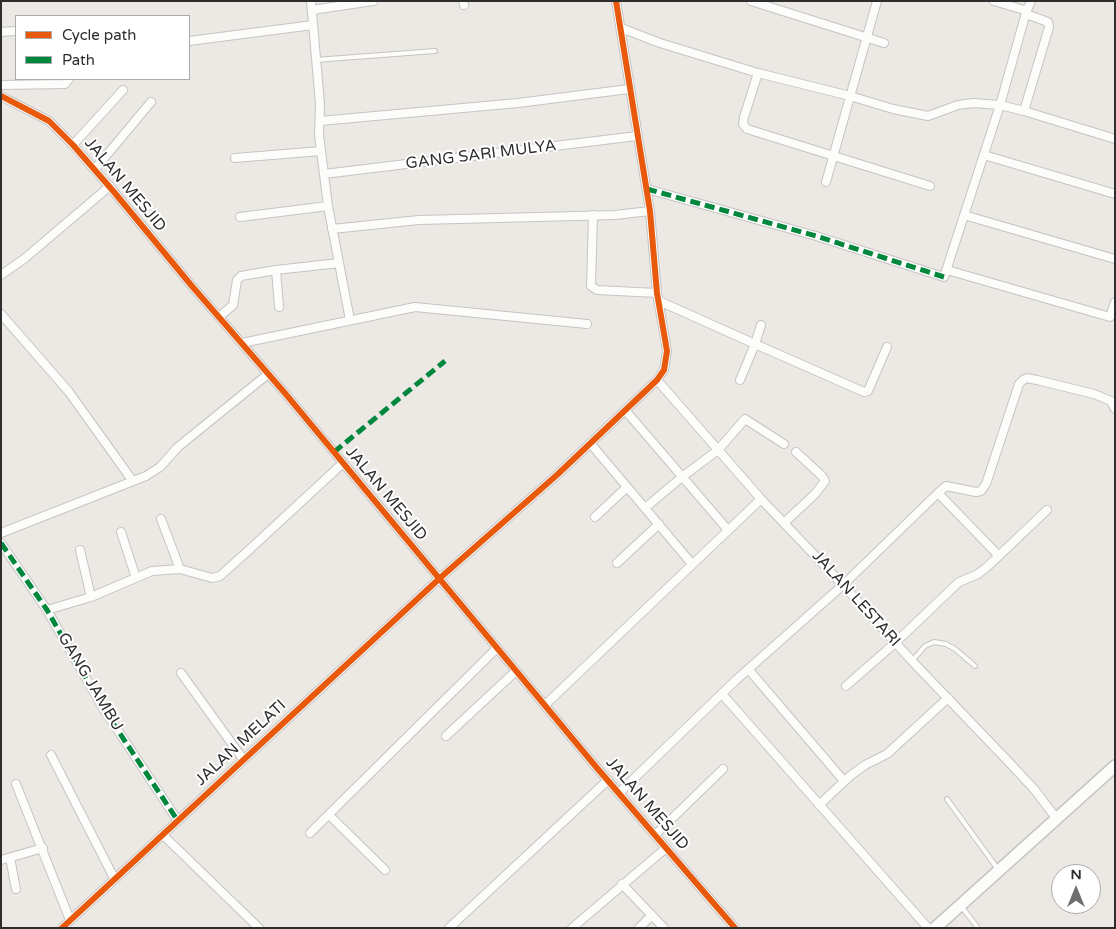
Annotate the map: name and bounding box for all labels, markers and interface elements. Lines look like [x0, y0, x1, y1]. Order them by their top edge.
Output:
legend [15, 15, 190, 80]
text: Cycle path [62, 26, 136, 44]
text: Path [62, 51, 95, 69]
street label: JALAN MESJID [80, 134, 170, 236]
street label: GANG SARI MULYA [405, 136, 557, 174]
street label: JALAN MESJID [341, 443, 431, 545]
street label: JALAN LESTARI [808, 547, 904, 651]
street label: GANG JAMBU [53, 629, 127, 735]
street label: JALAN MELATI [192, 696, 290, 790]
street label: JALAN MESJID [601, 754, 693, 854]
north arrow [1051, 864, 1101, 914]
text: N [1070, 866, 1082, 883]

